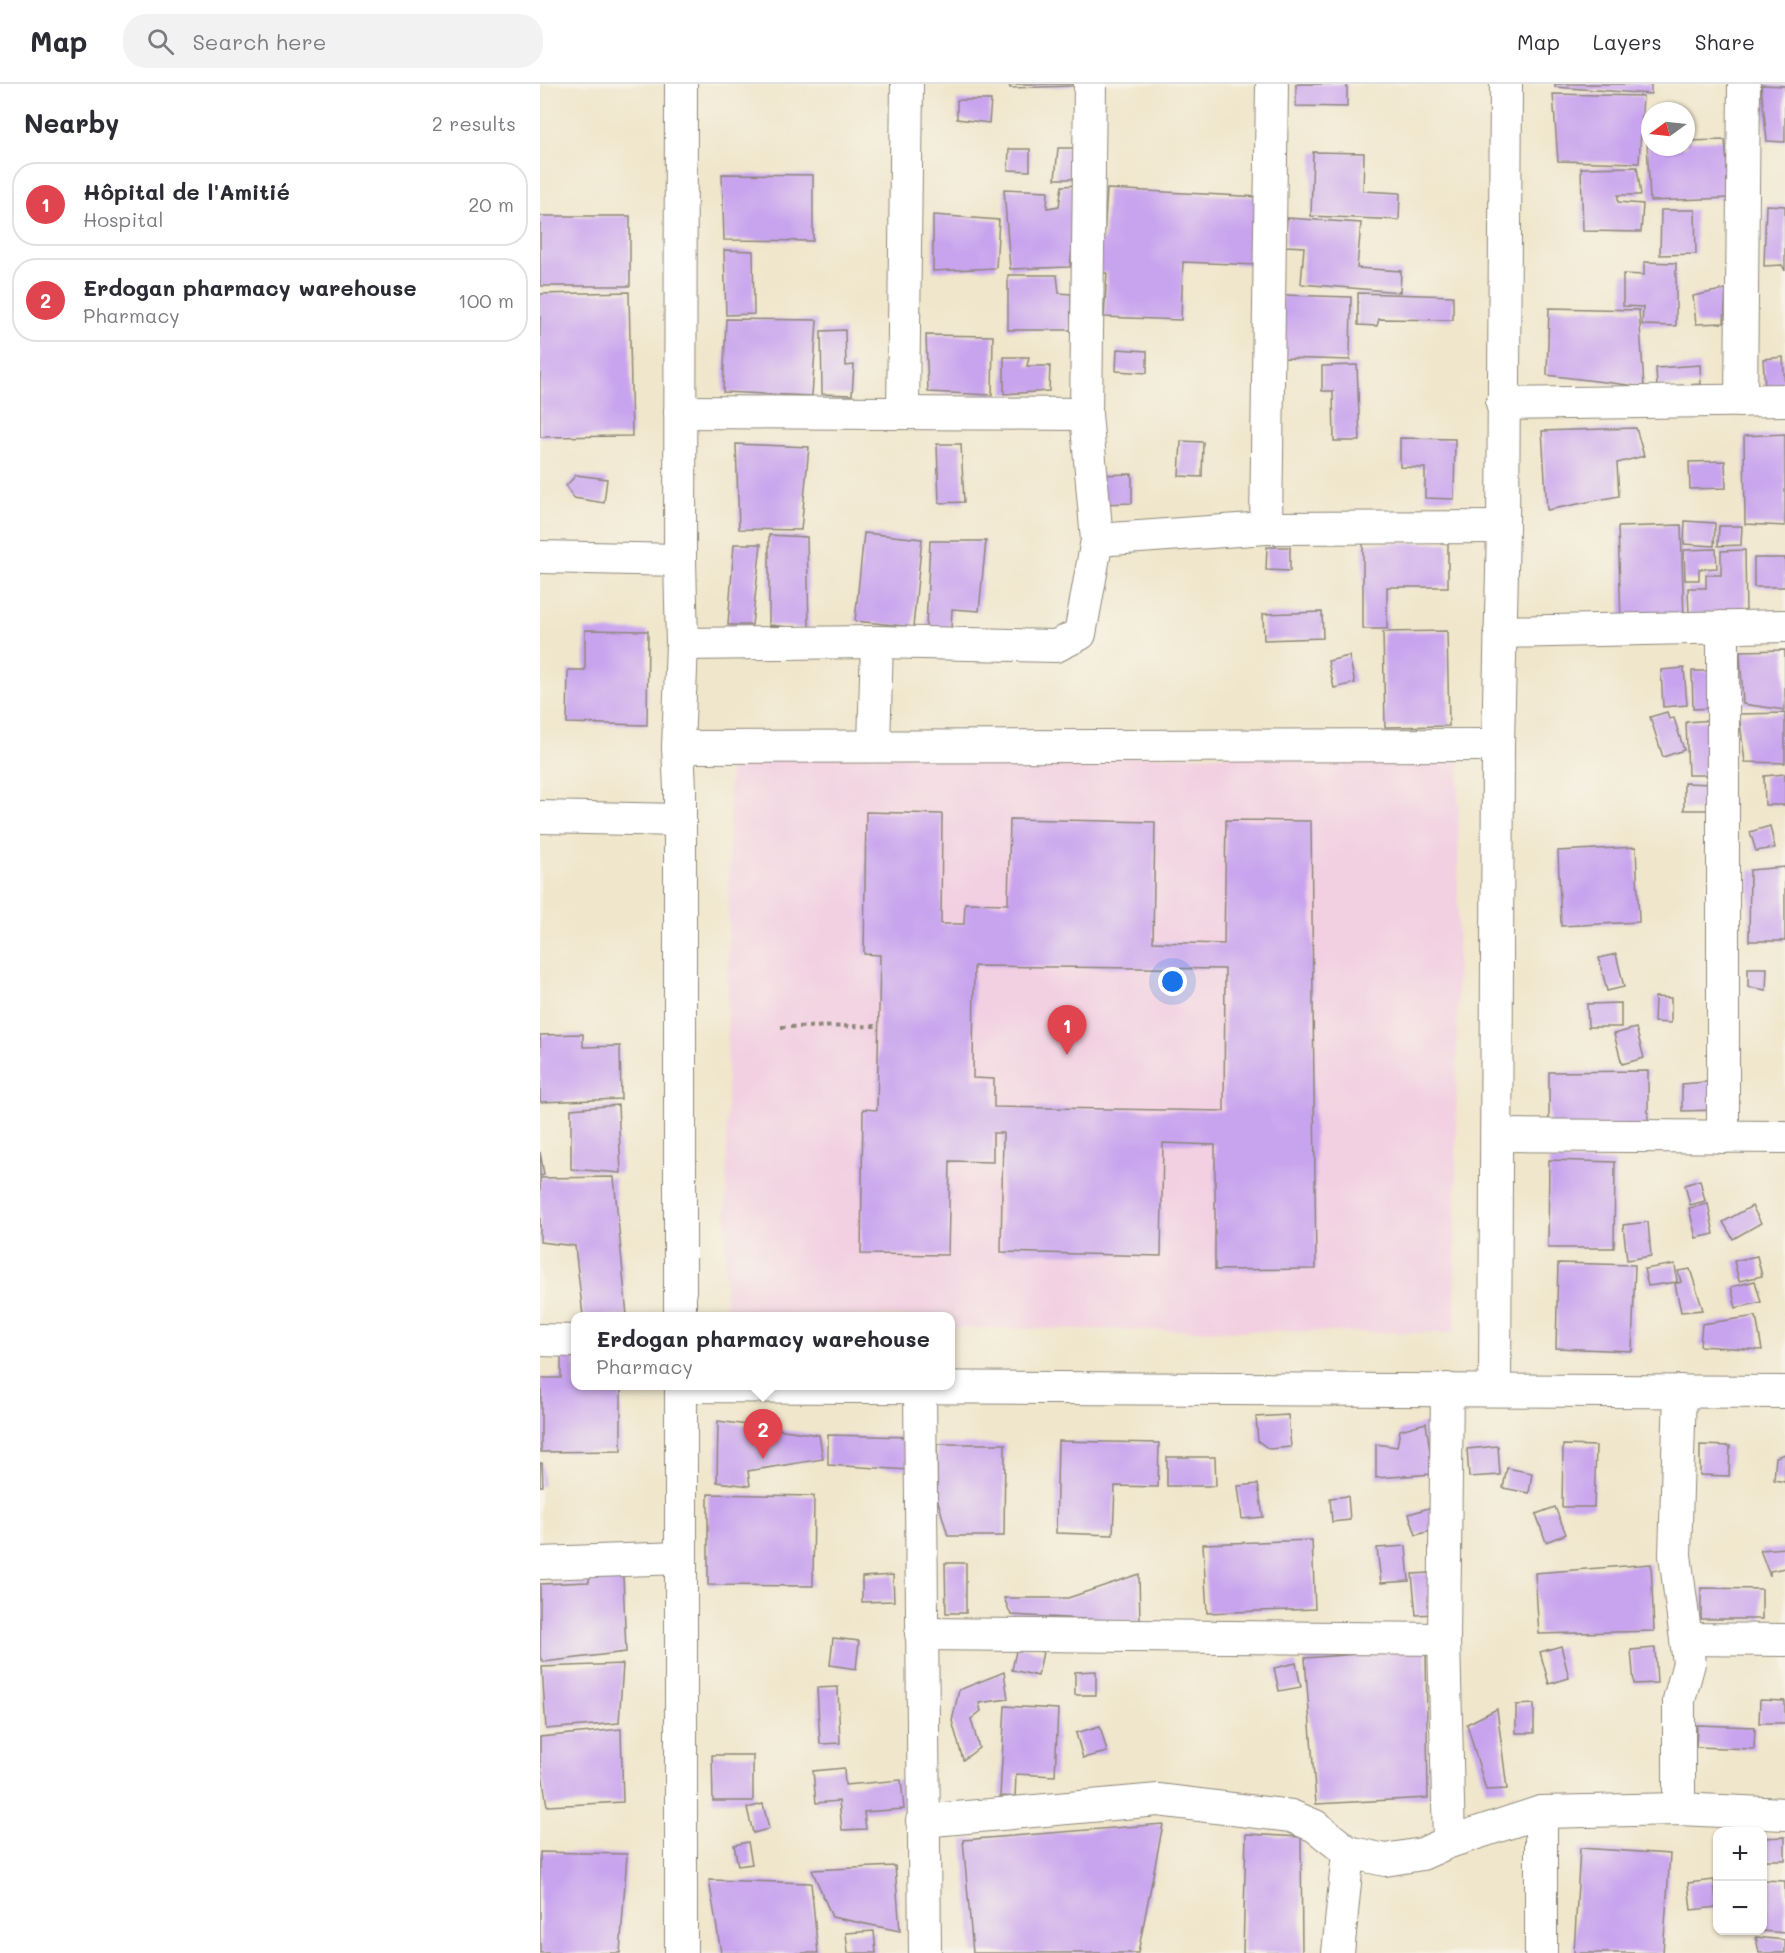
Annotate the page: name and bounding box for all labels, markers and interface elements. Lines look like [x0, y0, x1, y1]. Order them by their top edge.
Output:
search box [123, 14, 543, 68]
text: Map [30, 23, 87, 59]
icon: search [144, 25, 177, 58]
text: Search here [192, 27, 326, 56]
text: Map [1517, 28, 1560, 55]
text: Layers [1593, 28, 1662, 55]
text: Share [1695, 28, 1755, 55]
north arrow [1641, 102, 1695, 156]
text: Nearby [24, 106, 119, 140]
text: 2 results [432, 110, 516, 136]
text: Hôpital de l'Amitié [83, 177, 290, 206]
text: 1 [41, 191, 50, 217]
text: 20 m [468, 191, 514, 217]
text: Hospital [83, 206, 164, 232]
text: Erdogan pharmacy warehouse [83, 273, 417, 302]
text: 2 [40, 287, 51, 313]
text: 100 m [458, 287, 514, 313]
text: Pharmacy [83, 302, 180, 328]
your location [1158, 967, 1187, 996]
pin: 1 [1048, 1006, 1086, 1055]
popup [571, 1312, 955, 1390]
text: Erdogan pharmacy warehouse [596, 1324, 930, 1353]
text: Pharmacy [596, 1353, 693, 1379]
pin: 2 [744, 1410, 782, 1459]
map controls [1713, 1827, 1767, 1935]
button: + [1713, 1827, 1767, 1881]
button: − [1713, 1881, 1767, 1935]

